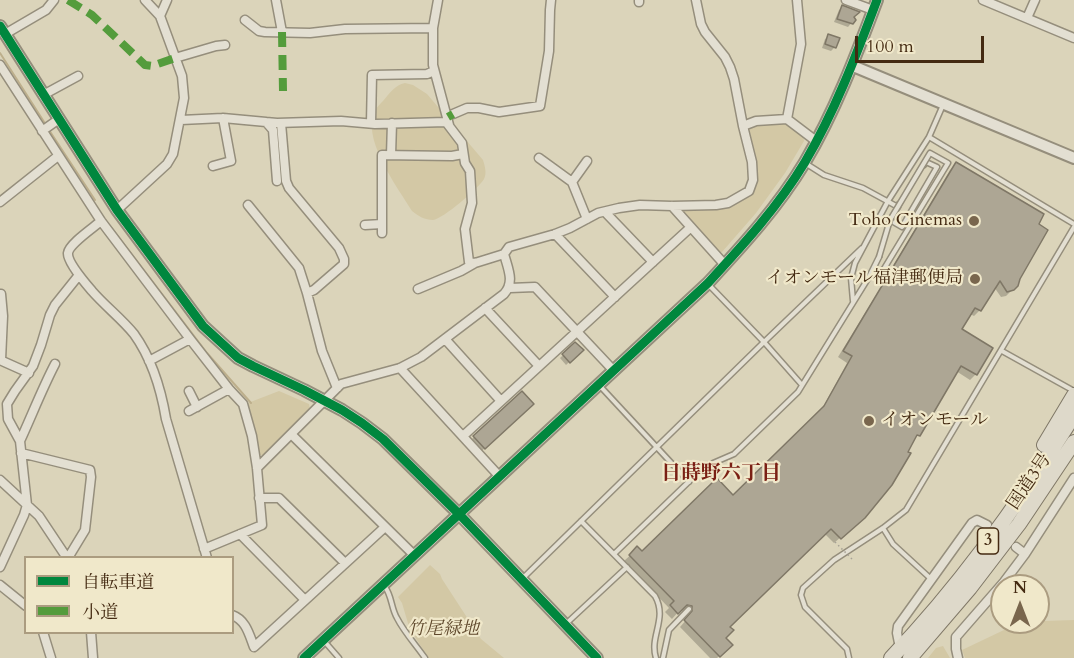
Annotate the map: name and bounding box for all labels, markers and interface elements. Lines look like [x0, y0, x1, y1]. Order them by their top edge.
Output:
scale bar [858, 24, 987, 62]
text: 100 m [866, 34, 914, 59]
place label: Toho Cinemas [848, 210, 962, 232]
marker: Toho Cinemas [967, 214, 981, 228]
place label: イオンモール福津郵便局 [766, 268, 963, 290]
marker: イオンモール福津郵便局 [968, 272, 982, 286]
place label: イオンモール [881, 410, 988, 432]
marker: イオンモール [862, 414, 876, 428]
street label: 国道3号 [1003, 450, 1057, 514]
district label: 日蒔野六丁目 [661, 462, 781, 486]
road number: 3 [978, 528, 998, 554]
legend [24, 556, 234, 634]
text: 自転車道 [82, 570, 154, 595]
north arrow [990, 574, 1050, 634]
text: N [1013, 577, 1027, 599]
text: 小道 [82, 600, 118, 625]
park label: 竹尾緑地 [407, 619, 479, 641]

